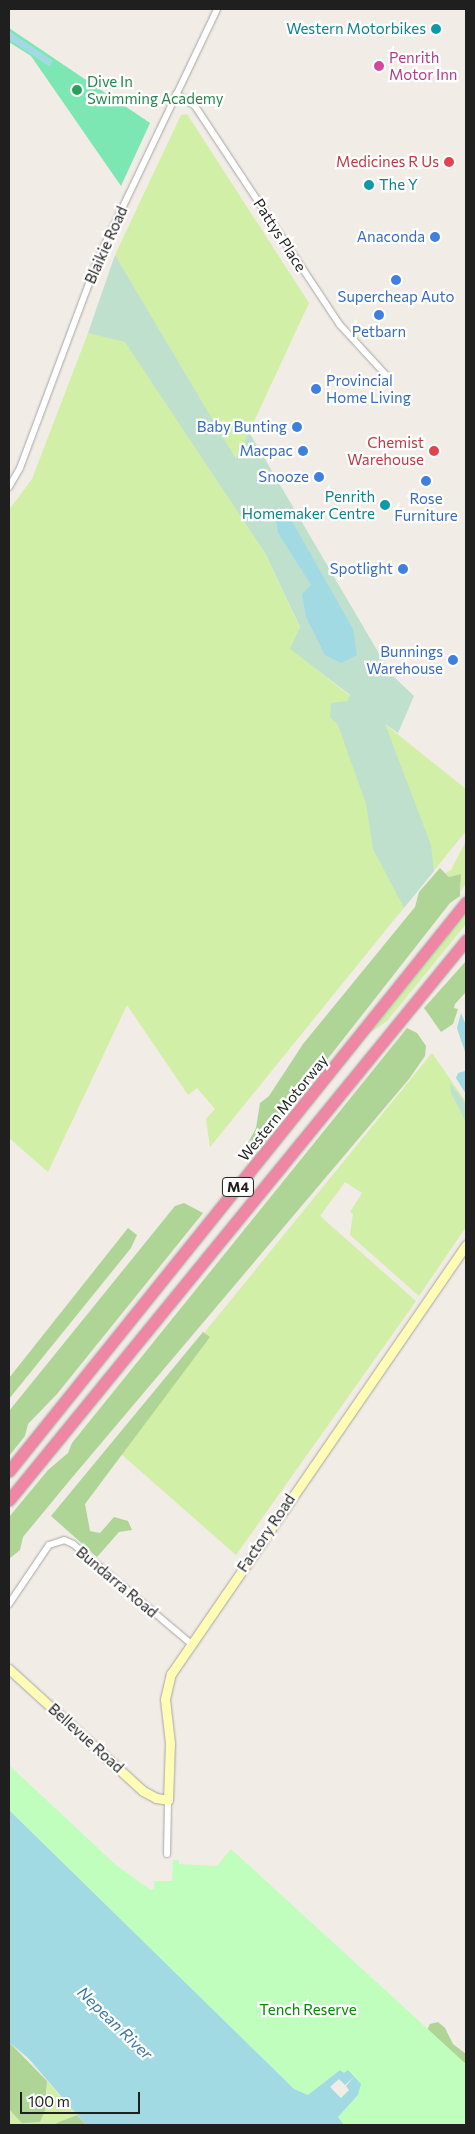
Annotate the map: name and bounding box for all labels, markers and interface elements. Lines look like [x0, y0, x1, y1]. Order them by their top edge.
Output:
place label: Western Motorbikes [286, 20, 426, 38]
marker: Western Motorbikes [430, 23, 442, 35]
place label: Penrith Motor Inn [389, 48, 457, 83]
marker: Penrith Motor Inn [373, 60, 385, 72]
place label: Dive In Swimming Academy [87, 72, 223, 107]
marker: Dive In Swimming Academy [71, 84, 83, 96]
place label: Medicines R Us [336, 153, 439, 171]
marker: Medicines R Us [443, 156, 455, 168]
place label: The Y [379, 176, 418, 194]
marker: The Y [363, 179, 375, 191]
street label: Pattys Place [250, 195, 310, 275]
street label: Blaikie Road [81, 203, 131, 287]
place label: Anaconda [357, 228, 425, 246]
marker: Anaconda [429, 231, 441, 243]
marker: Supercheap Auto [390, 274, 402, 286]
place label: Supercheap Auto [338, 288, 454, 306]
marker: Petbarn [373, 309, 385, 321]
place label: Petbarn [352, 323, 406, 341]
place label: Provincial Home Living [326, 371, 411, 406]
marker: Provincial Home Living [310, 383, 322, 395]
place label: Baby Bunting [197, 418, 287, 436]
marker: Baby Bunting [291, 421, 303, 433]
place label: Chemist Warehouse [347, 433, 424, 468]
place label: Macpac [239, 442, 293, 460]
marker: Macpac [297, 445, 309, 457]
marker: Chemist Warehouse [428, 445, 440, 457]
place label: Snooze [258, 468, 309, 486]
marker: Snooze [313, 471, 325, 483]
marker: Rose Furniture [420, 475, 432, 487]
place label: Penrith Homemaker Centre [242, 487, 375, 522]
place label: Rose Furniture [394, 489, 458, 524]
marker: Penrith Homemaker Centre [379, 499, 391, 511]
place label: Spotlight [330, 560, 393, 578]
marker: Spotlight [397, 563, 409, 575]
place label: Bunnings Warehouse [366, 642, 443, 677]
marker: Bunnings Warehouse [447, 654, 459, 666]
street label: Western Motorway [235, 1051, 331, 1165]
road number: M4 [222, 1176, 254, 1198]
street label: Factory Road [233, 1491, 299, 1575]
street label: Bundarra Road [73, 1543, 161, 1621]
street label: Bellevue Road [45, 1700, 127, 1776]
water label: Nepean River [74, 1982, 156, 2064]
park label: Tench Reserve [259, 2001, 357, 2019]
scale bar [22, 2082, 142, 2114]
text: 100 m [28, 2092, 70, 2110]

